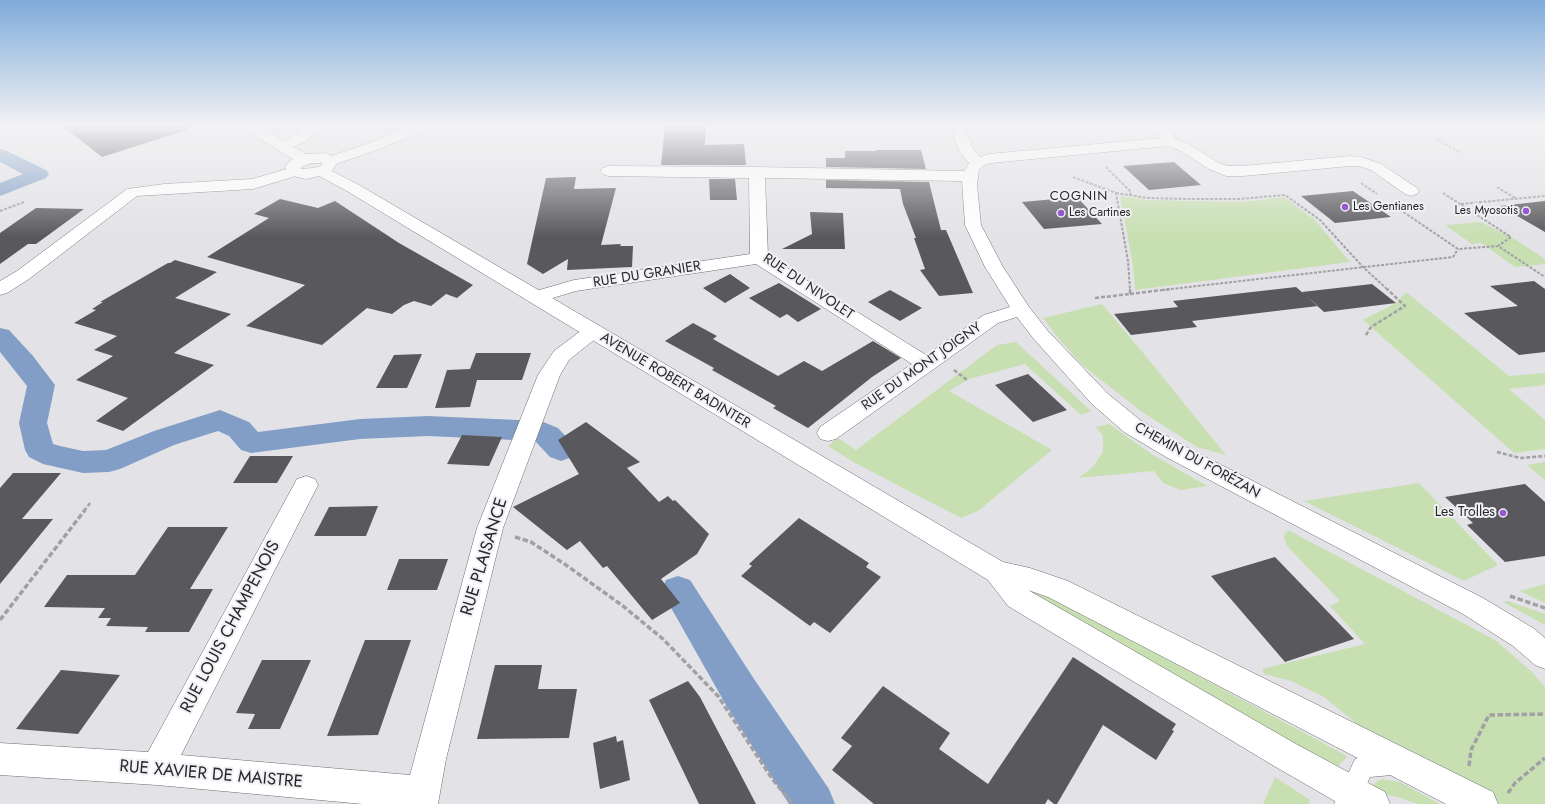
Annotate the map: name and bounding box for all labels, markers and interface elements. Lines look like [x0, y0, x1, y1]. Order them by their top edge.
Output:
district label: COGNIN [1050, 189, 1108, 205]
place label: Les Gentianes [1353, 200, 1424, 214]
marker: Les Gentianes [1340, 202, 1350, 212]
place label: Les Myosotis [1454, 204, 1518, 218]
place label: Les Cartines [1069, 206, 1130, 220]
marker: Les Myosotis [1521, 206, 1531, 216]
marker: Les Cartines [1056, 208, 1066, 218]
street label: RUE DU NIVOLET [759, 250, 857, 324]
street label: RUE DU GRANIER [592, 258, 702, 292]
street label: RUE DU MONT JOIGNY [859, 319, 985, 415]
street label: AVENUE ROBERT BADINTER [597, 330, 753, 432]
street label: CHEMIN DU FORÉZAN [1131, 419, 1263, 503]
street label: RUE PLAISANCE [457, 496, 513, 618]
place label: Les Trolles [1435, 505, 1495, 521]
marker: Les Trolles [1498, 508, 1508, 518]
street label: RUE LOUIS CHAMPENOIS [177, 537, 285, 717]
street label: RUE XAVIER DE MAISTRE [118, 757, 304, 793]

